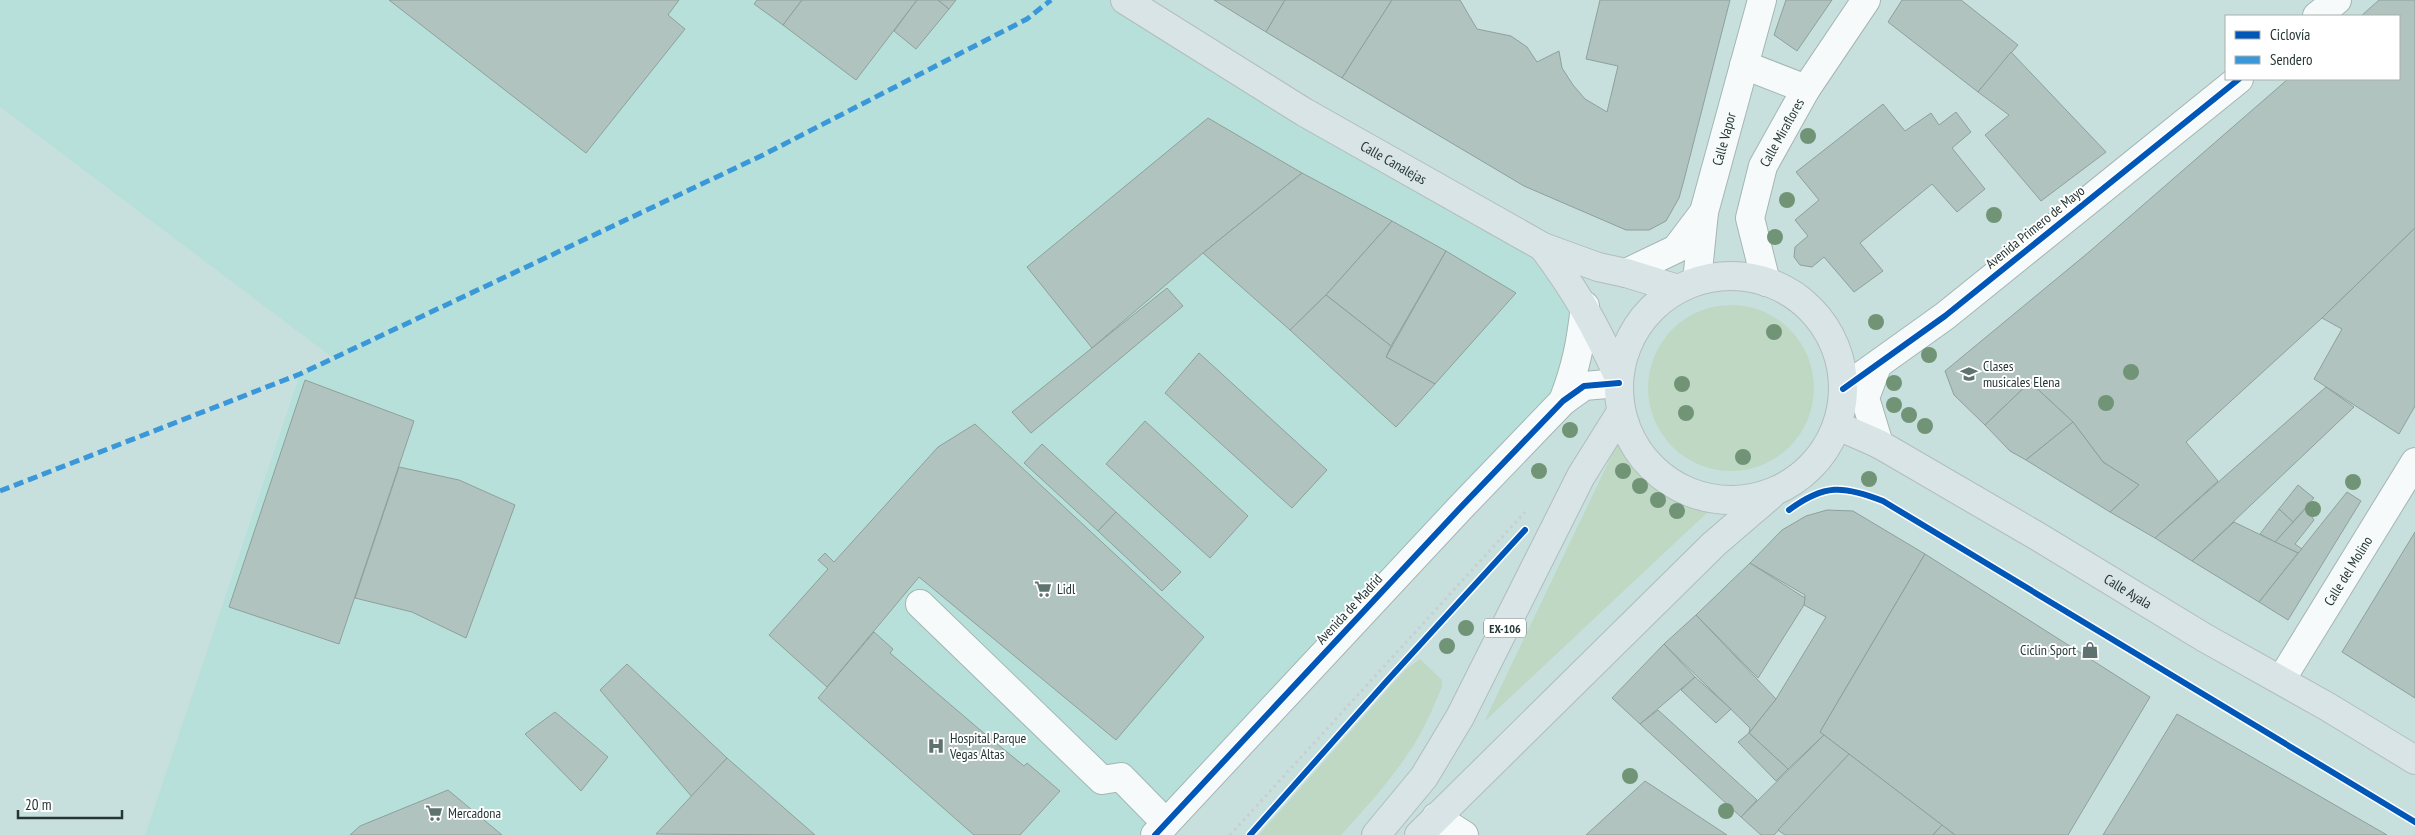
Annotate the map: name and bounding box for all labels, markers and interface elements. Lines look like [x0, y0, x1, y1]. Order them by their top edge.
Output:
legend [2225, 15, 2400, 80]
text: Ciclovía [2270, 25, 2310, 44]
text: Sendero [2270, 50, 2312, 69]
street label: Calle Miraflores [1755, 95, 1808, 170]
street label: Calle Vapor [1708, 110, 1740, 168]
street label: Calle Canalejas [1357, 137, 1430, 189]
street label: Avenida Primero de Mayo [1982, 181, 2088, 273]
place label: Clases musicales Elena [1983, 357, 2060, 391]
school or university icon: Clases musicales Elena [1959, 364, 1979, 384]
street label: Calle del Molino [2320, 533, 2376, 609]
street label: Avenida de Madrid [1312, 570, 1386, 648]
street label: Calle Ayala [2101, 570, 2155, 613]
supermarket icon: Lidl [1033, 579, 1053, 599]
place label: Lidl [1057, 580, 1076, 598]
road number: EX-106 [1484, 618, 1526, 638]
shop icon: Ciclin Sport [2080, 640, 2100, 660]
place label: Ciclin Sport [2020, 641, 2076, 659]
place label: Hospital Parque Vegas Altas [949, 729, 1027, 763]
hospital icon: Hospital Parque Vegas Altas [926, 736, 946, 756]
scale bar [18, 788, 121, 820]
text: 20 m [25, 795, 51, 814]
supermarket icon: Mercadona [424, 803, 444, 823]
place label: Mercadona [448, 804, 501, 822]

